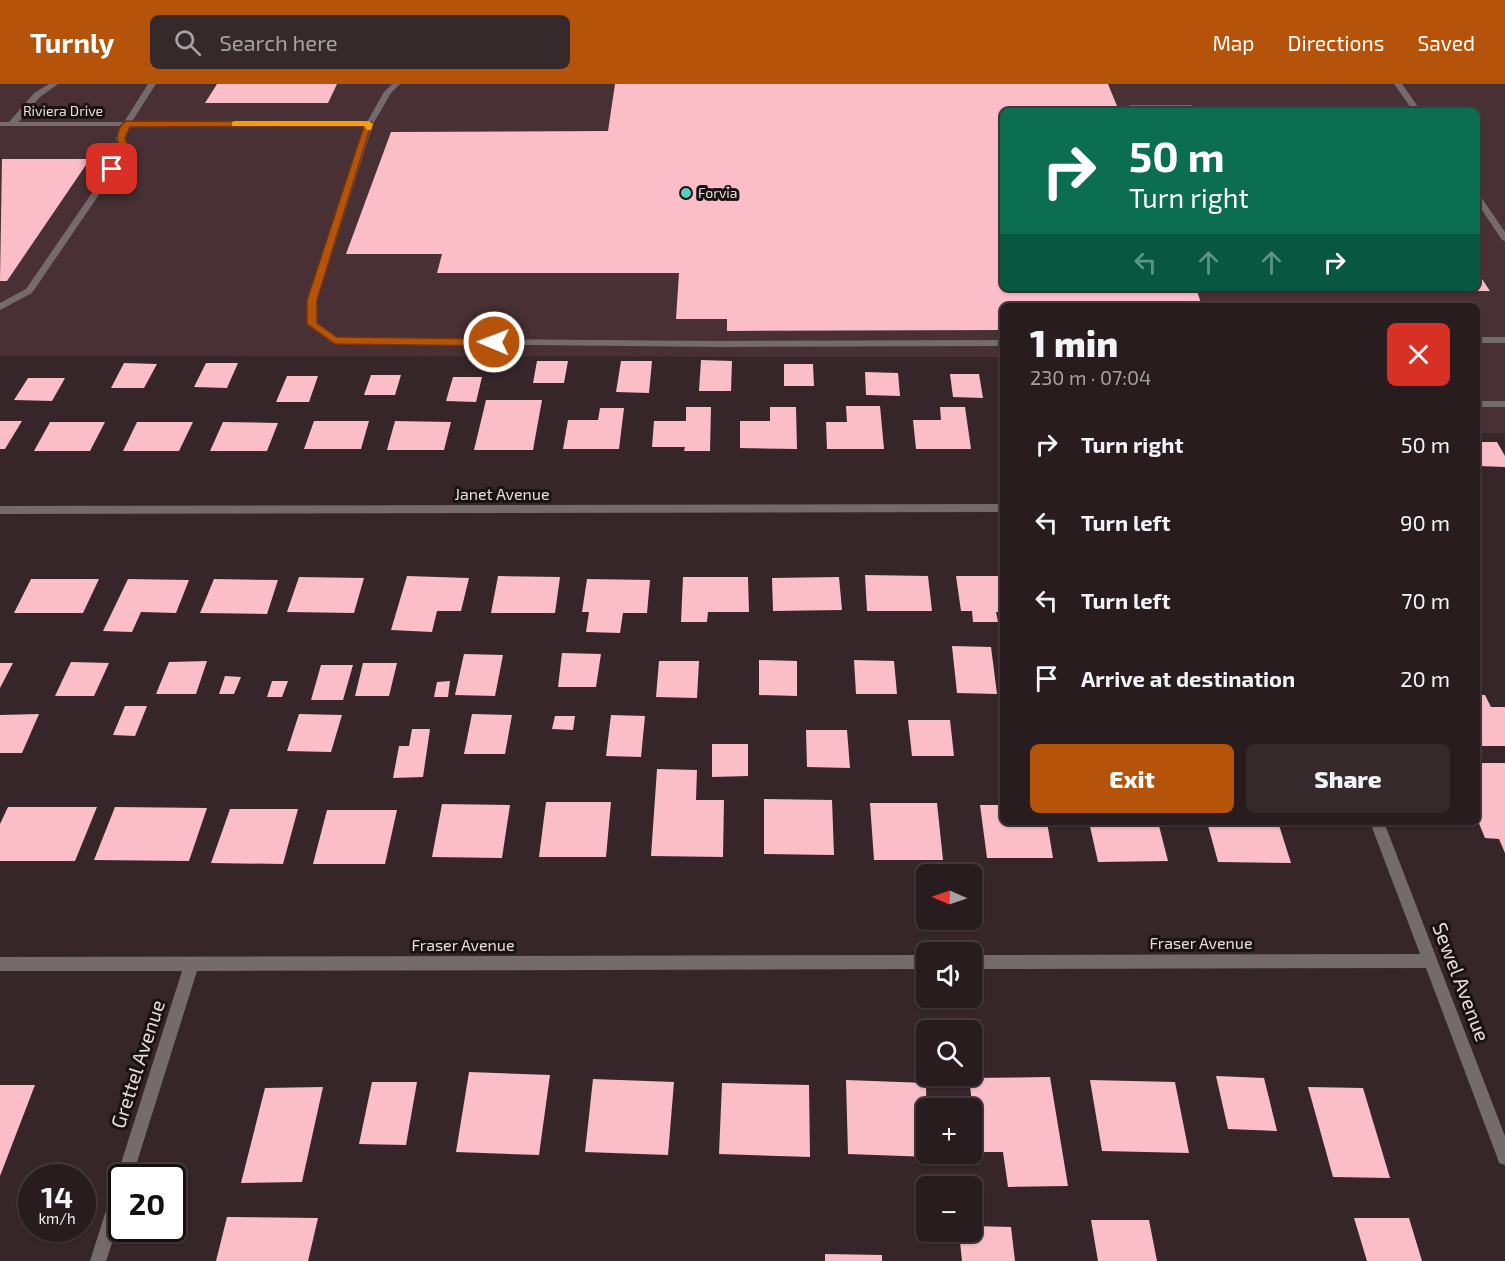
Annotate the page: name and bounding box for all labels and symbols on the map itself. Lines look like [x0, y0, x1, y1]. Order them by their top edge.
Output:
street label: Riviera Drive [23, 102, 103, 119]
pin [86, 143, 137, 194]
place label: Forvia [698, 184, 737, 201]
marker: Forvia [679, 186, 693, 200]
position arrow [462, 310, 526, 374]
street label: Janet Avenue [454, 484, 550, 503]
north arrow [916, 864, 982, 930]
street label: Sewel Avenue [1428, 919, 1496, 1045]
street label: Fraser Avenue [1149, 933, 1253, 952]
street label: Fraser Avenue [411, 935, 515, 954]
street label: Grettel Avenue [105, 997, 169, 1131]
speed limit sign: 20 [108, 1164, 186, 1242]

